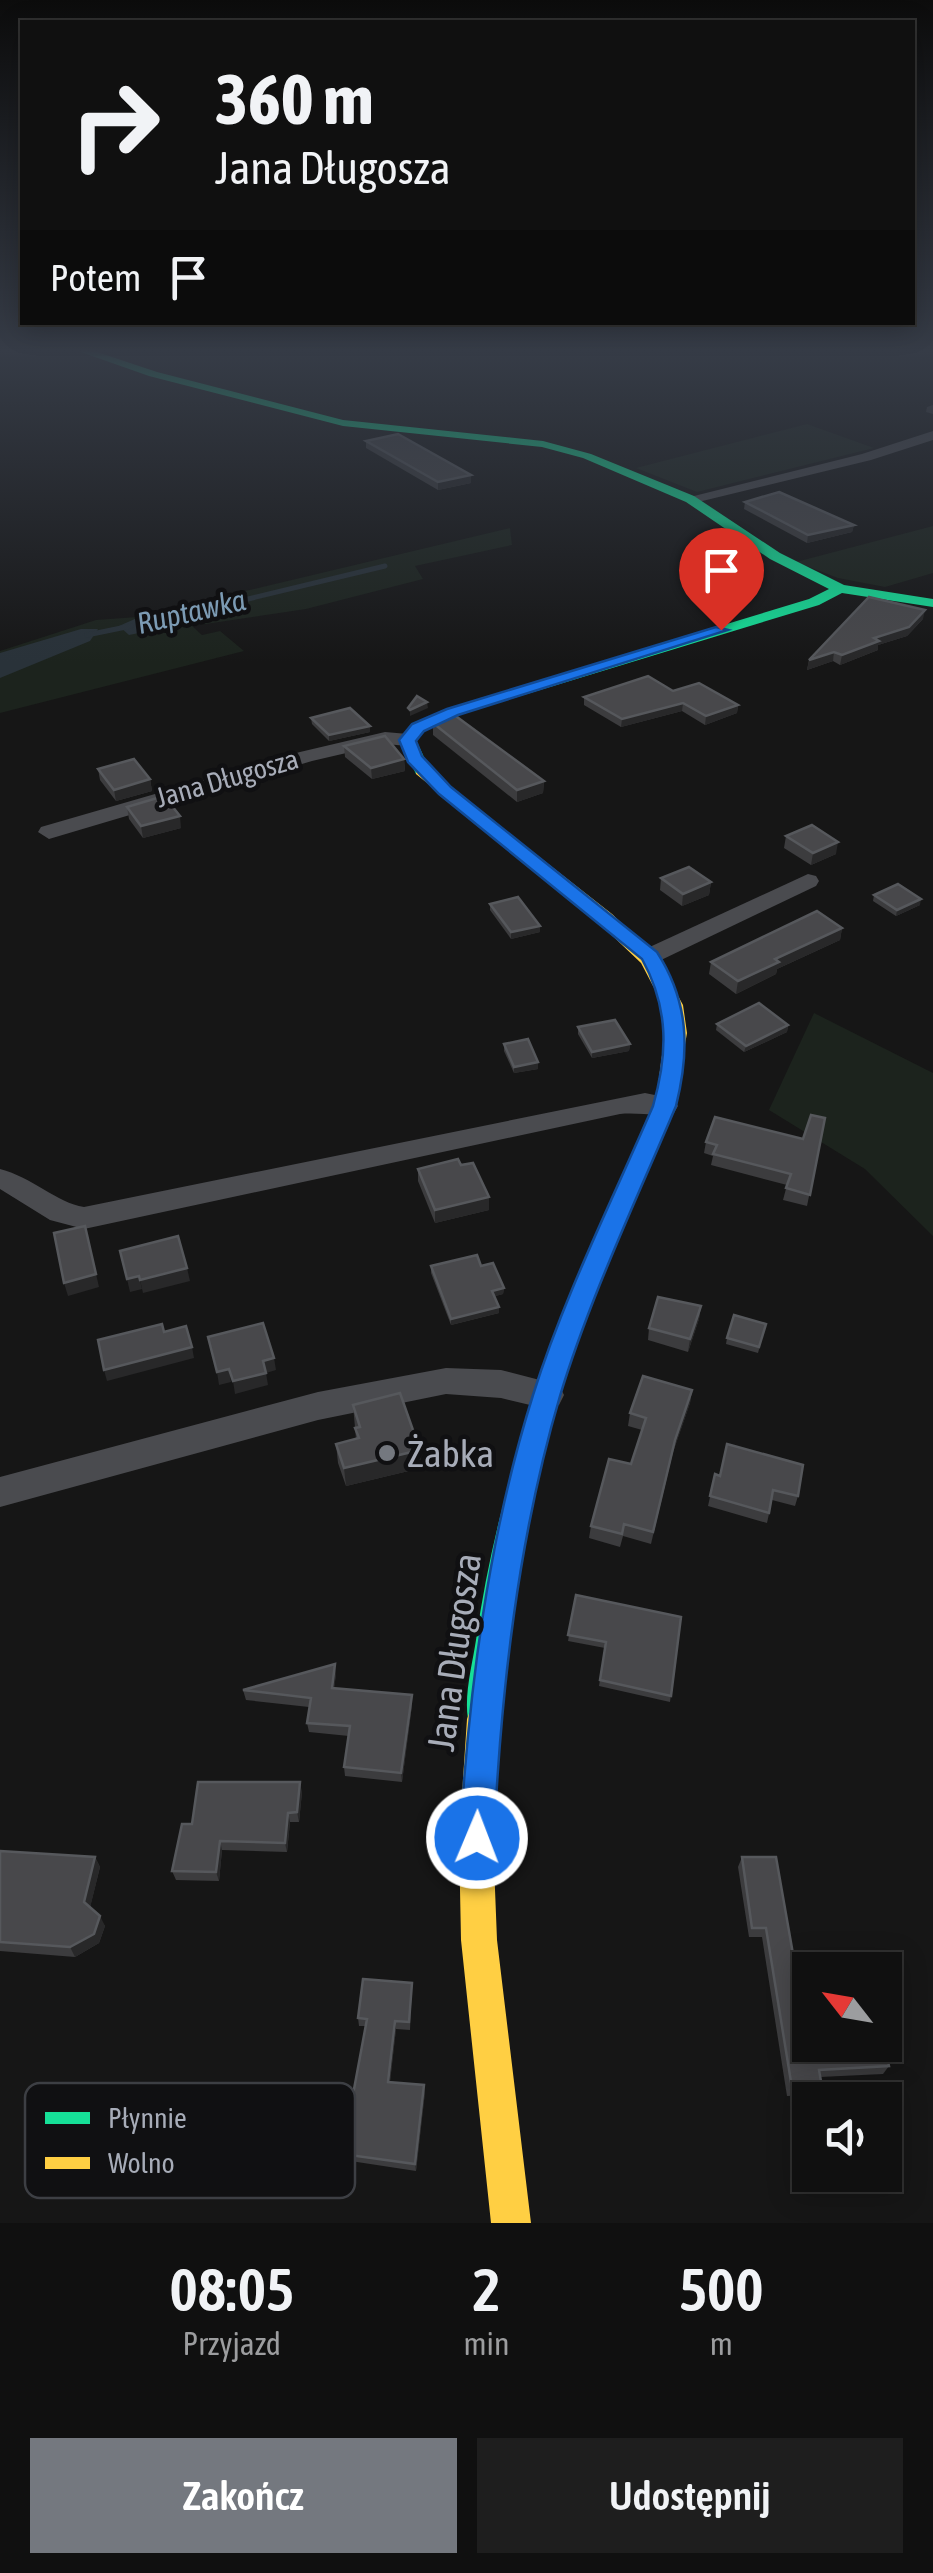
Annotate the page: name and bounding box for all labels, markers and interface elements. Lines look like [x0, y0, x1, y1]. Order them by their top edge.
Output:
text: 360 m [215, 59, 374, 139]
icon: right [50, 60, 180, 190]
text: Jana Długosza [215, 142, 451, 194]
icon: arrive [161, 250, 216, 305]
text: Potem [50, 256, 141, 299]
pin [679, 528, 764, 631]
icon: arrive [694, 543, 749, 598]
water label: Ruptawka [133, 582, 249, 640]
street label: Jana Długosza [152, 742, 302, 814]
place label: Żabka [407, 1432, 494, 1475]
marker: Żabka [376, 1442, 398, 1464]
street label: Jana Długosza [419, 1550, 489, 1754]
position arrow [425, 1786, 529, 1890]
north arrow [792, 1952, 902, 2062]
map controls [792, 1952, 902, 2192]
button: sound [792, 2082, 902, 2192]
legend [25, 2083, 355, 2198]
text: Płynnie [108, 2102, 187, 2134]
text: Wolno [108, 2147, 175, 2179]
text: 08:05 [169, 2255, 294, 2324]
text: 2 [472, 2255, 501, 2324]
text: 500 [679, 2255, 764, 2324]
text: Przyjazd [183, 2325, 281, 2362]
text: min [464, 2325, 509, 2362]
text: m [710, 2325, 733, 2362]
button: Zakończ [30, 2438, 457, 2553]
button: Udostępnij [477, 2438, 903, 2553]

